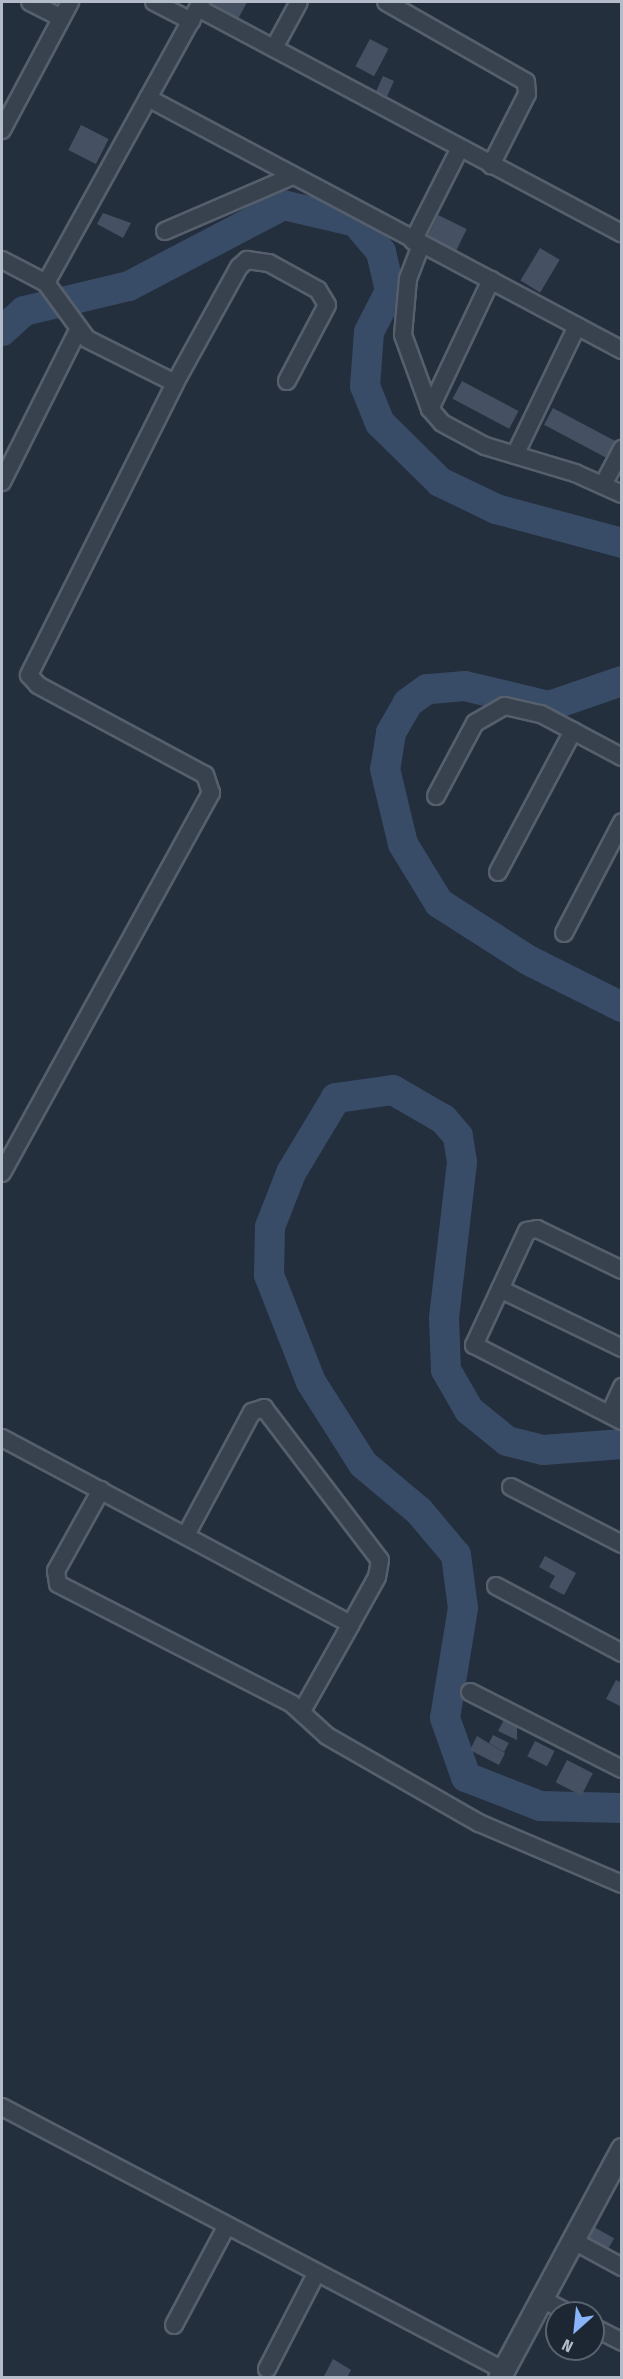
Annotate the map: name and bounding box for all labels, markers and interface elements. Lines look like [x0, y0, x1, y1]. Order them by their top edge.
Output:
north arrow [545, 2301, 605, 2361]
text: N [559, 2335, 576, 2356]

